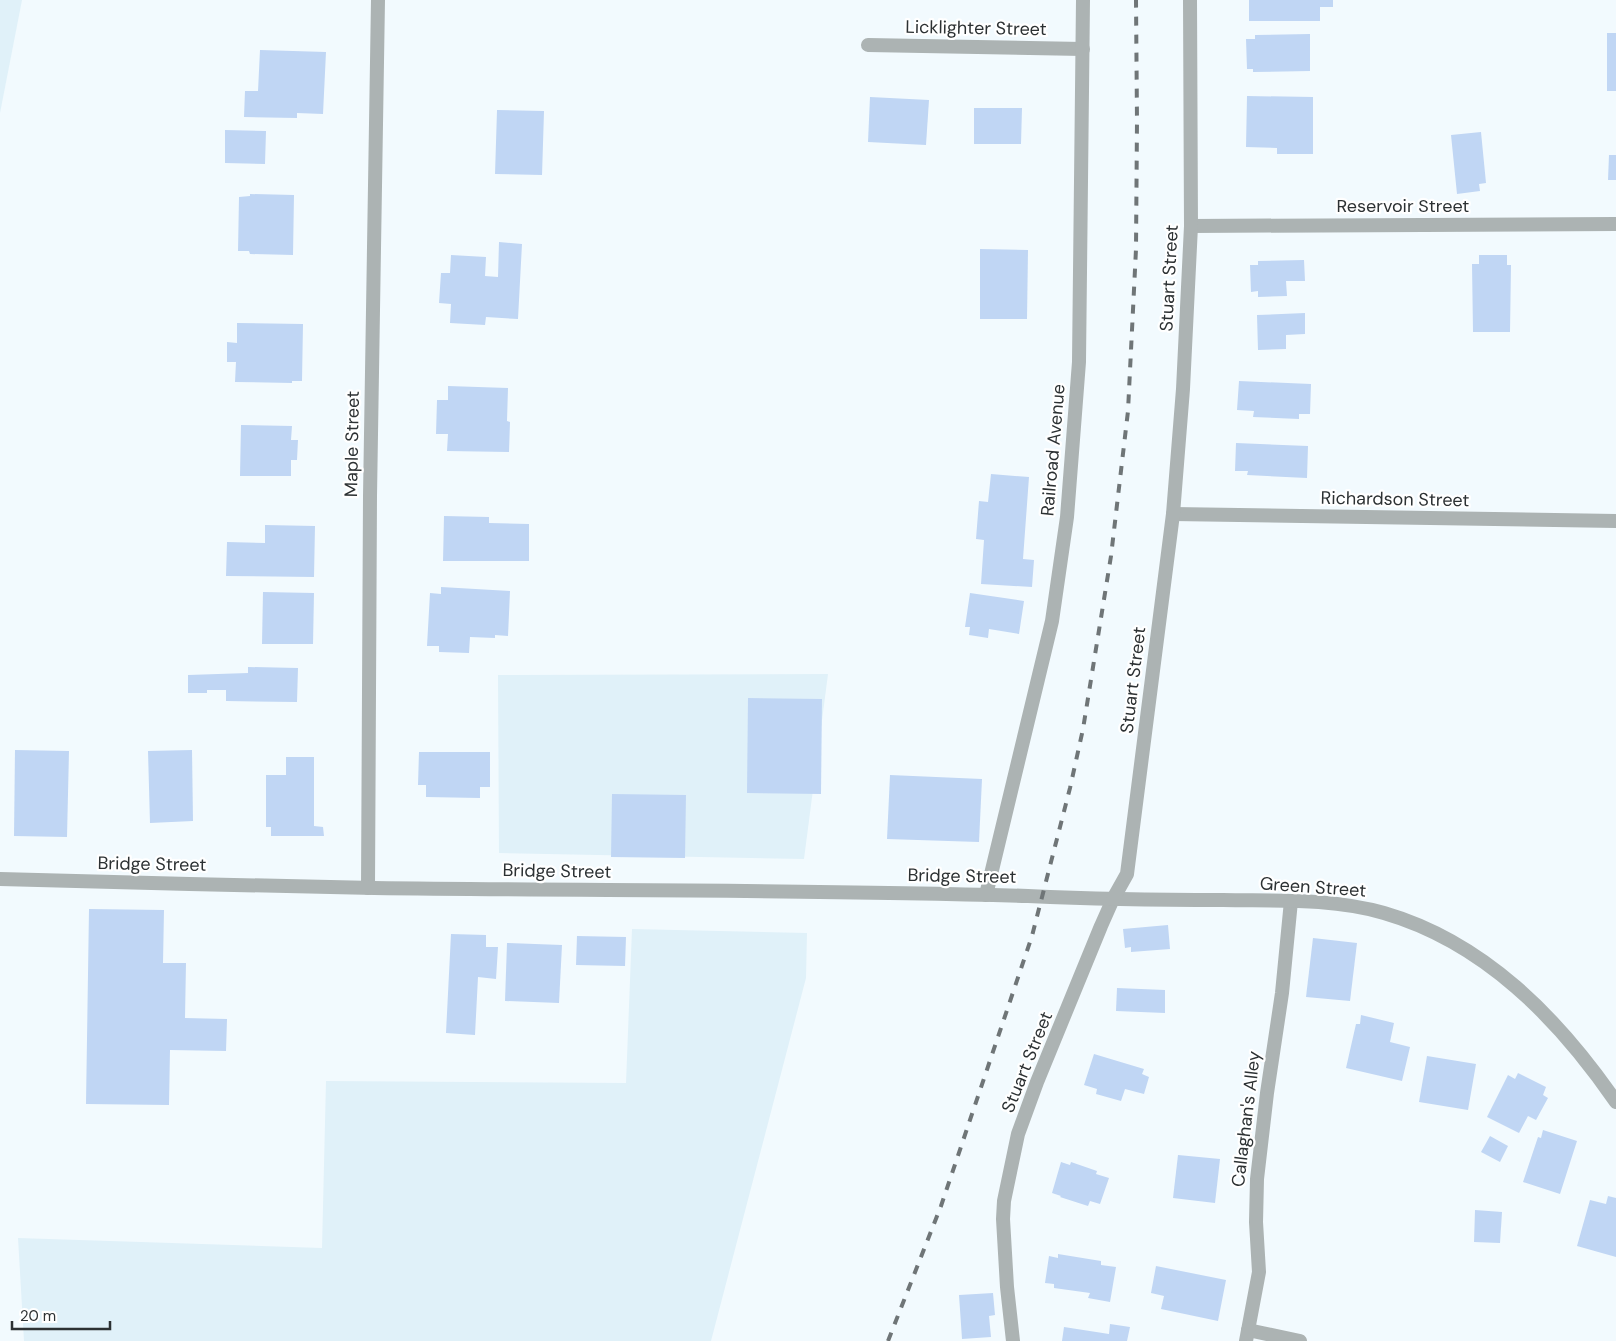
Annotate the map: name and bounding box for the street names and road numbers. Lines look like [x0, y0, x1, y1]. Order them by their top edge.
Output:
street label: Licklighter Street [905, 15, 1047, 41]
street label: Reservoir Street [1337, 194, 1469, 218]
street label: Stuart Street [1154, 224, 1184, 332]
street label: Railroad Avenue [1035, 383, 1071, 517]
street label: Maple Street [339, 391, 365, 497]
street label: Richardson Street [1320, 486, 1470, 512]
street label: Stuart Street [1115, 625, 1151, 735]
street label: Bridge Street [97, 851, 207, 877]
street label: Bridge Street [502, 858, 612, 884]
street label: Bridge Street [907, 863, 1017, 889]
street label: Green Street [1259, 871, 1367, 903]
street label: Stuart Street [996, 1008, 1058, 1116]
street label: Callaghan's Alley [1226, 1050, 1266, 1188]

